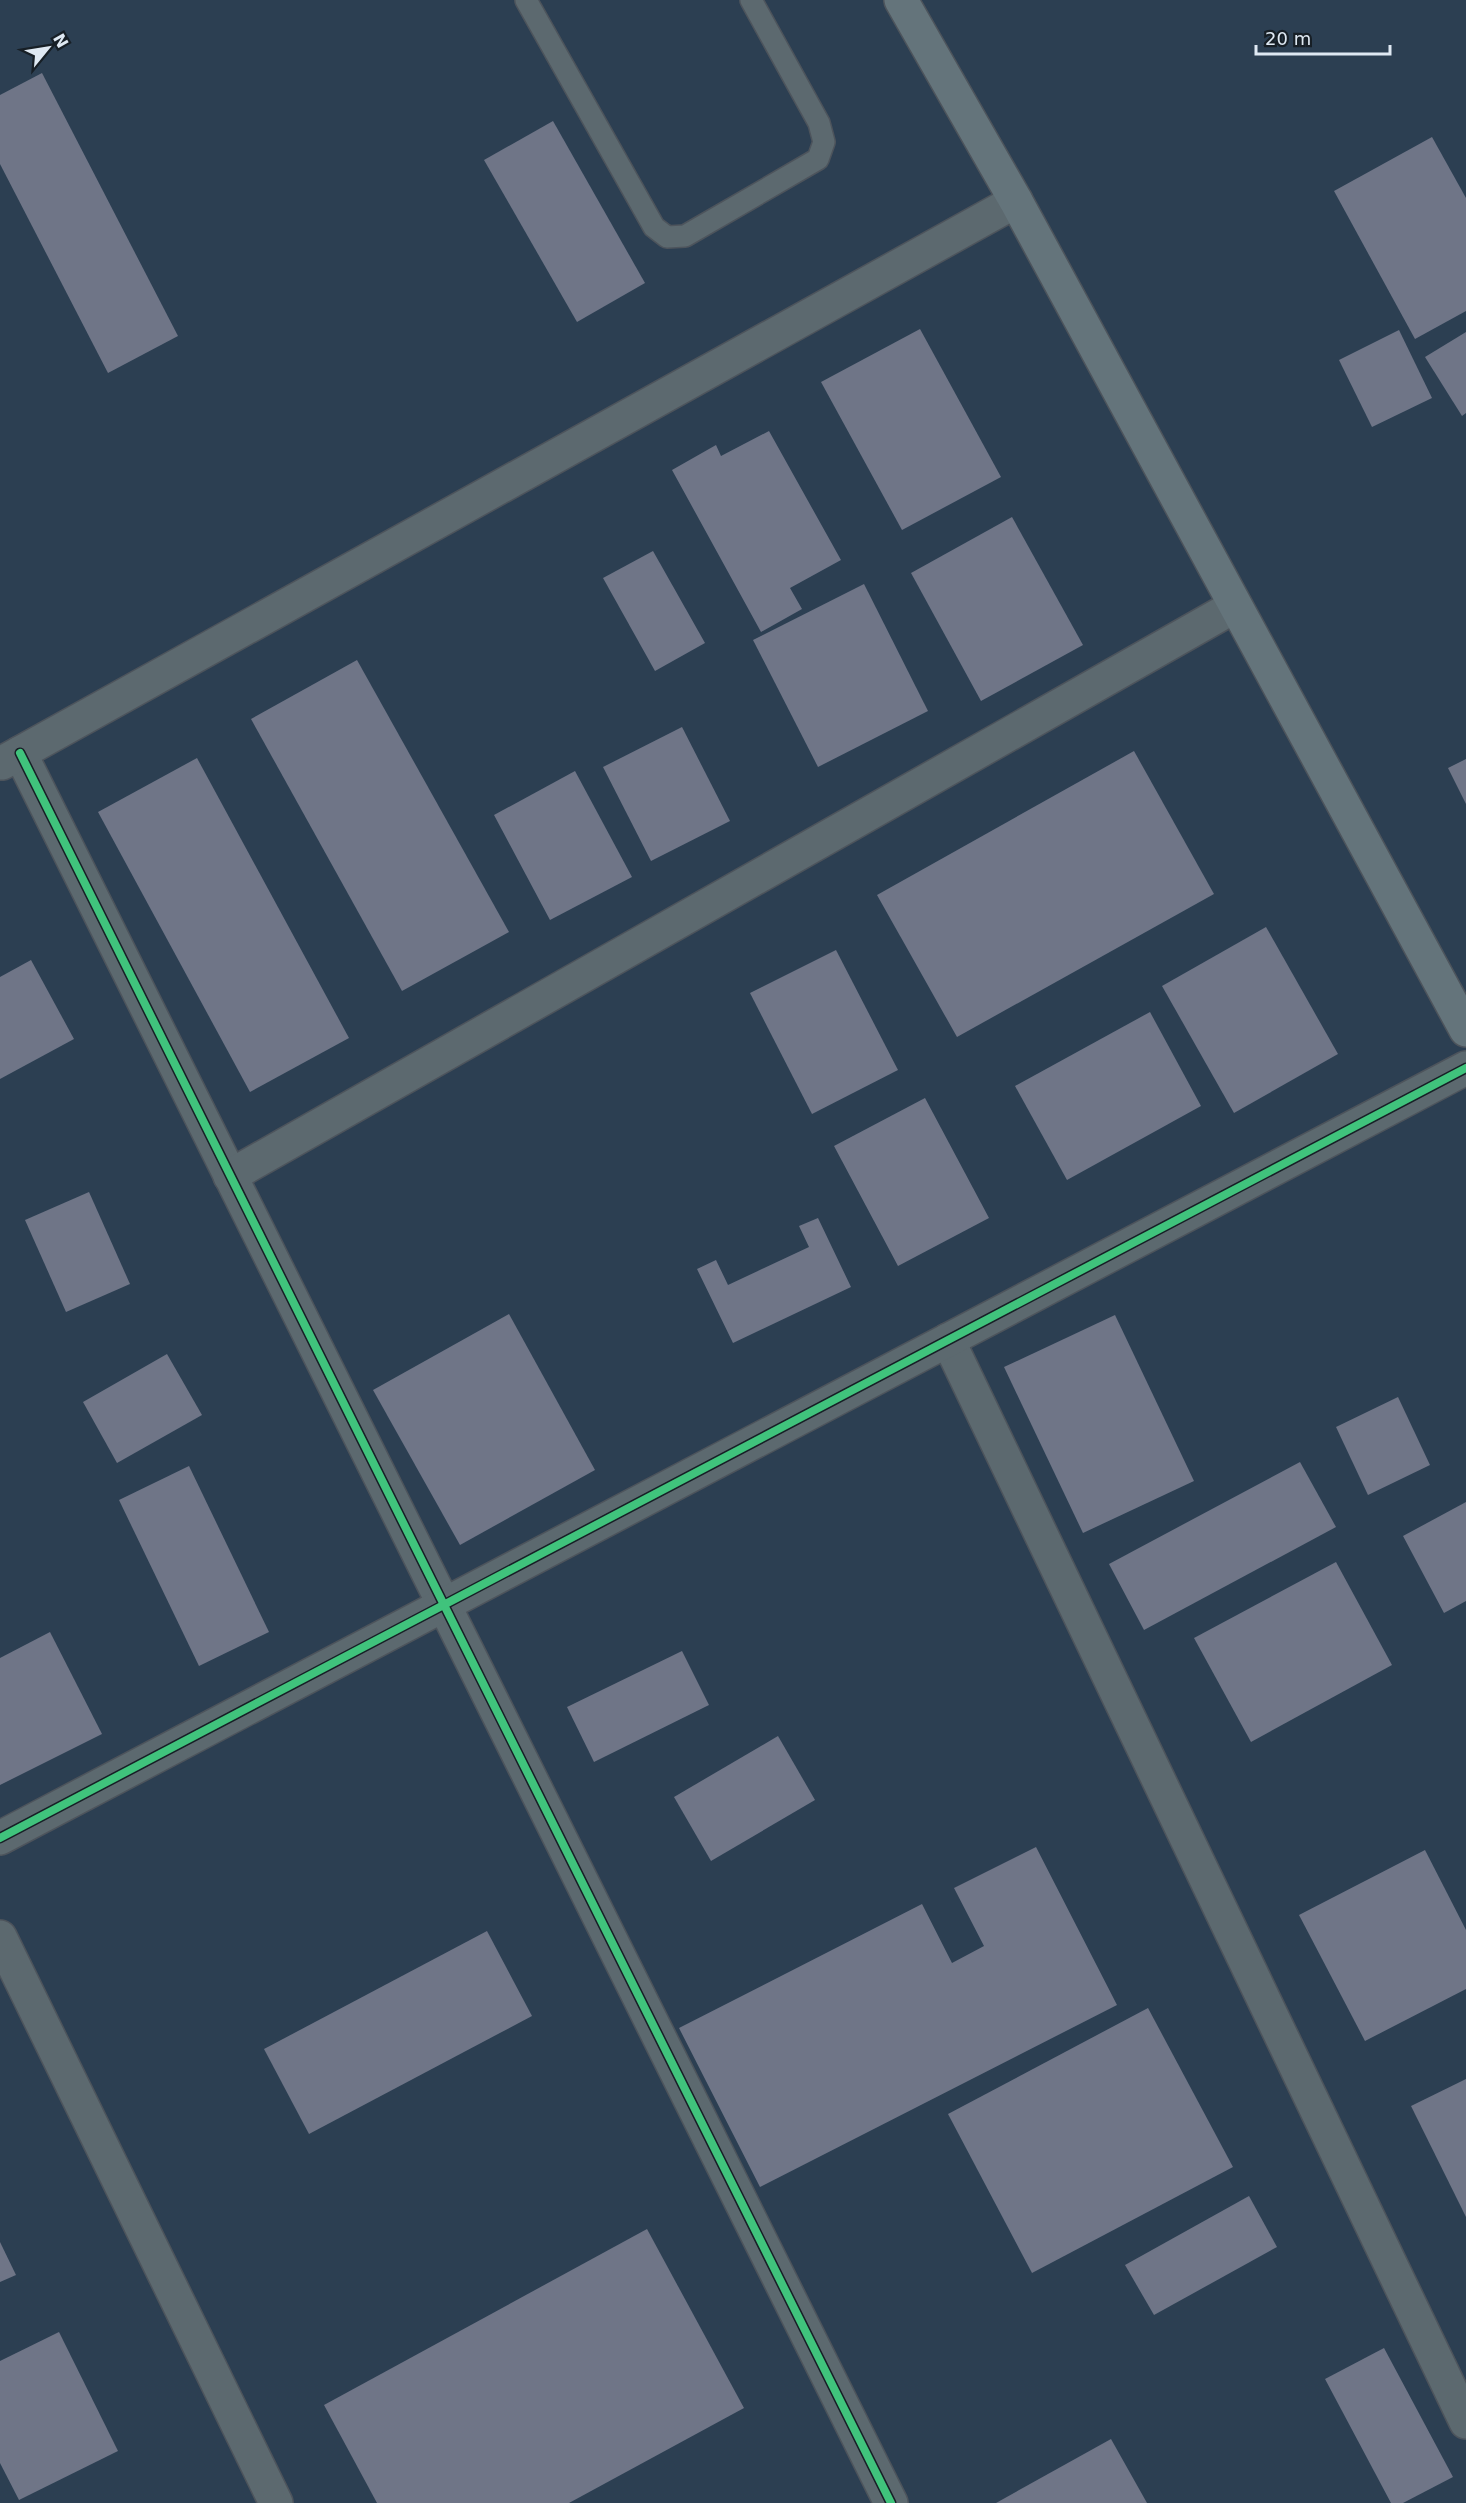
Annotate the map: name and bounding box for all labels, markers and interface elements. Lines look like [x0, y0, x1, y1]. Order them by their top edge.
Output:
north arrow [18, 18, 78, 78]
scale bar [1256, 18, 1390, 56]
text: 20 m [1265, 28, 1311, 49]
text: N [49, 30, 72, 51]

